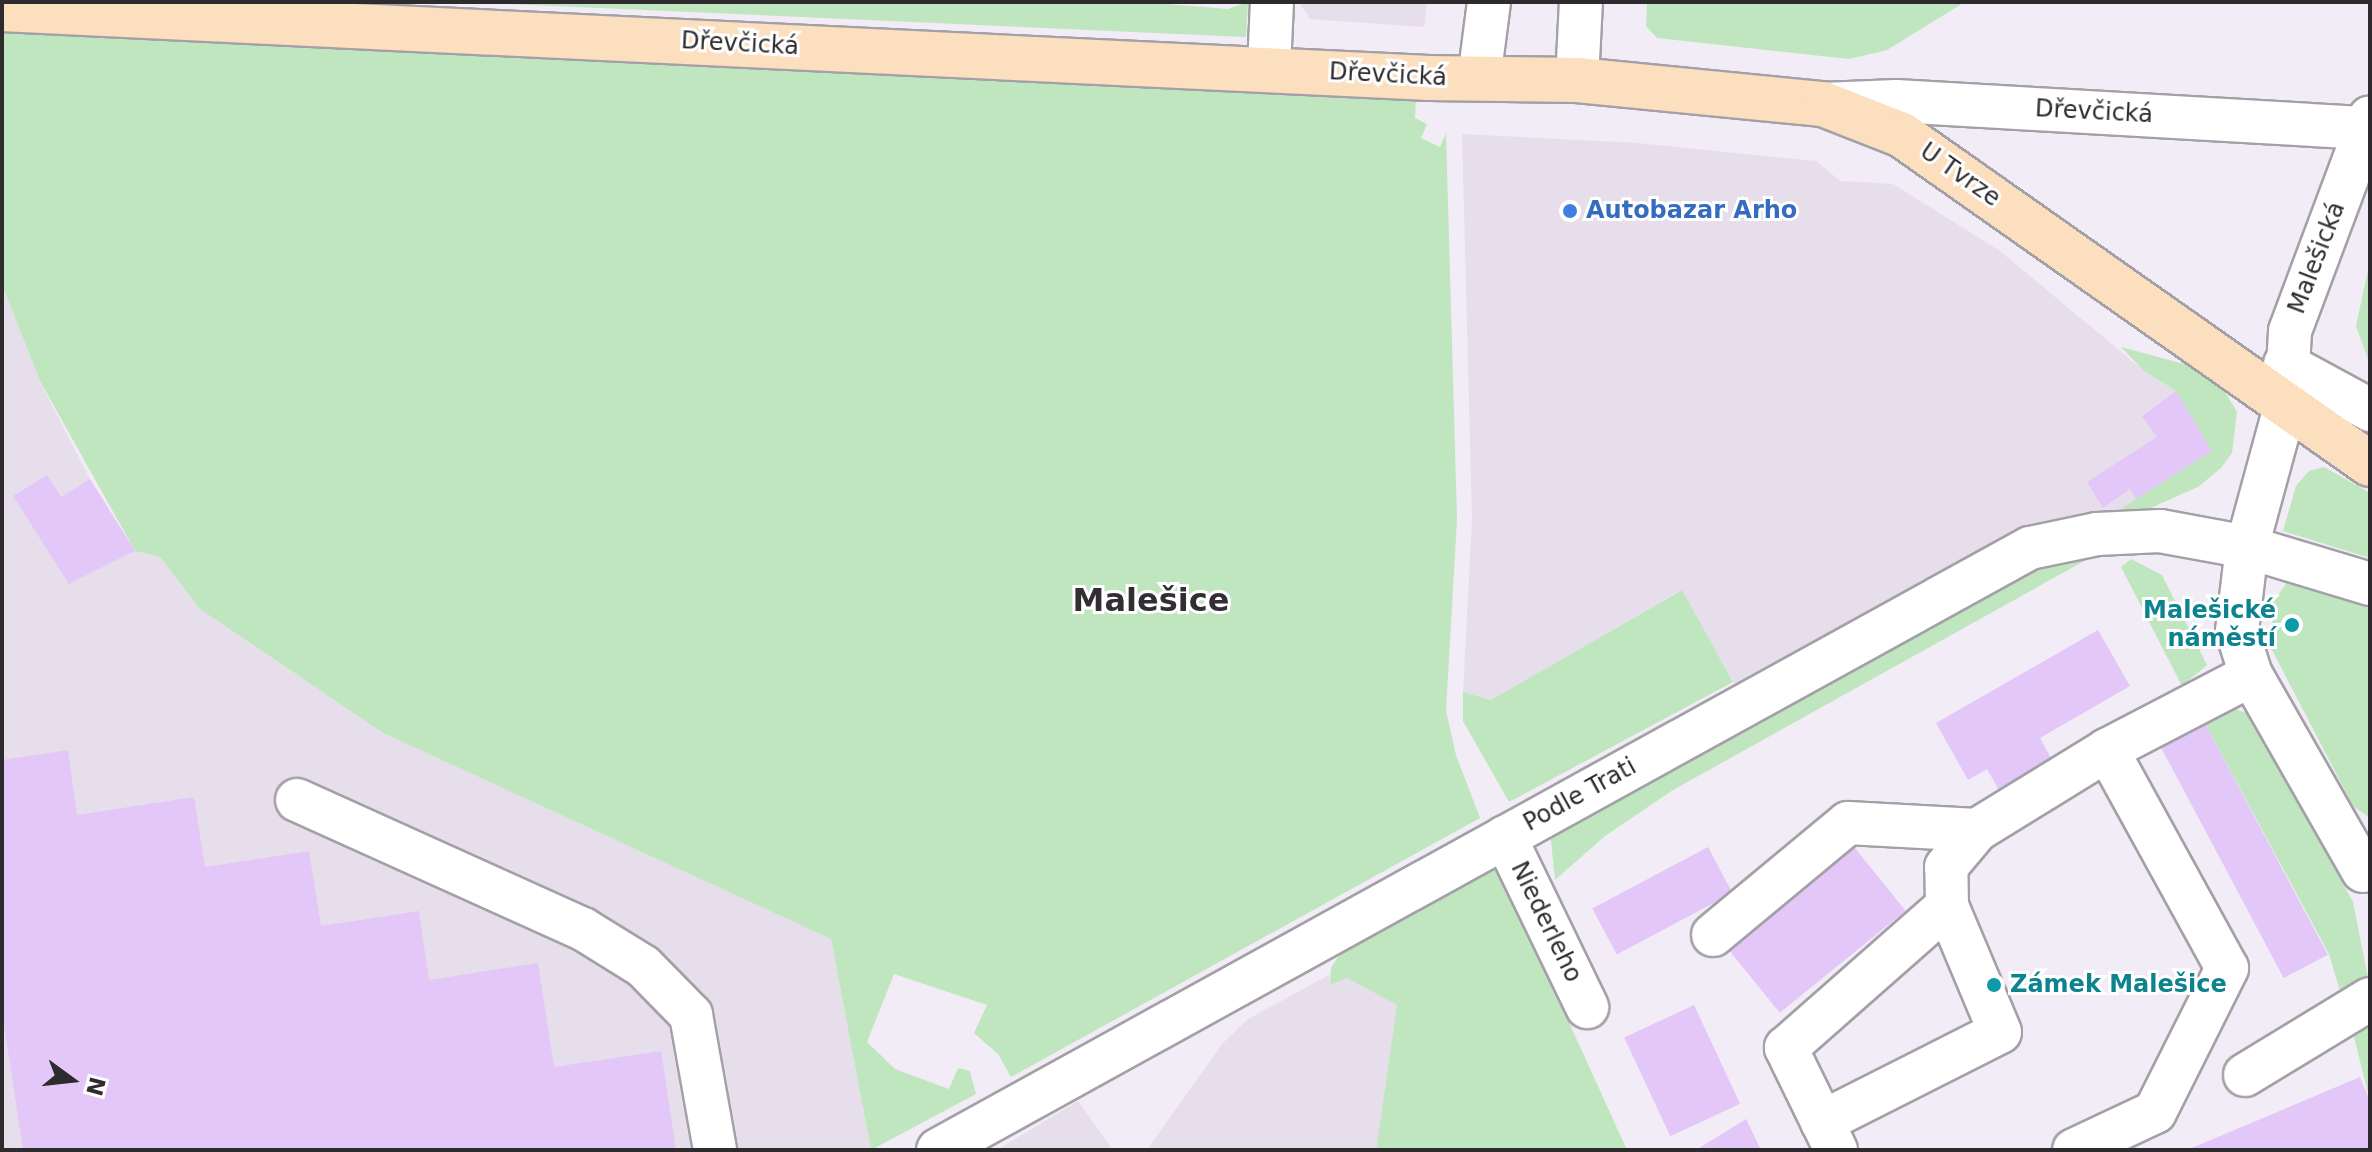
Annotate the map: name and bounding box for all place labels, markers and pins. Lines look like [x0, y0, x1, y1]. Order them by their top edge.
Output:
place label: Autobazar Arho [1586, 197, 1797, 225]
marker: Autobazar Arho [1561, 202, 1579, 220]
place label: Malešické náměstí [2143, 597, 2276, 653]
marker: Malešické náměstí [2283, 616, 2301, 634]
place label: Zámek Malešice [2010, 971, 2227, 999]
marker: Zámek Malešice [1985, 976, 2003, 994]

